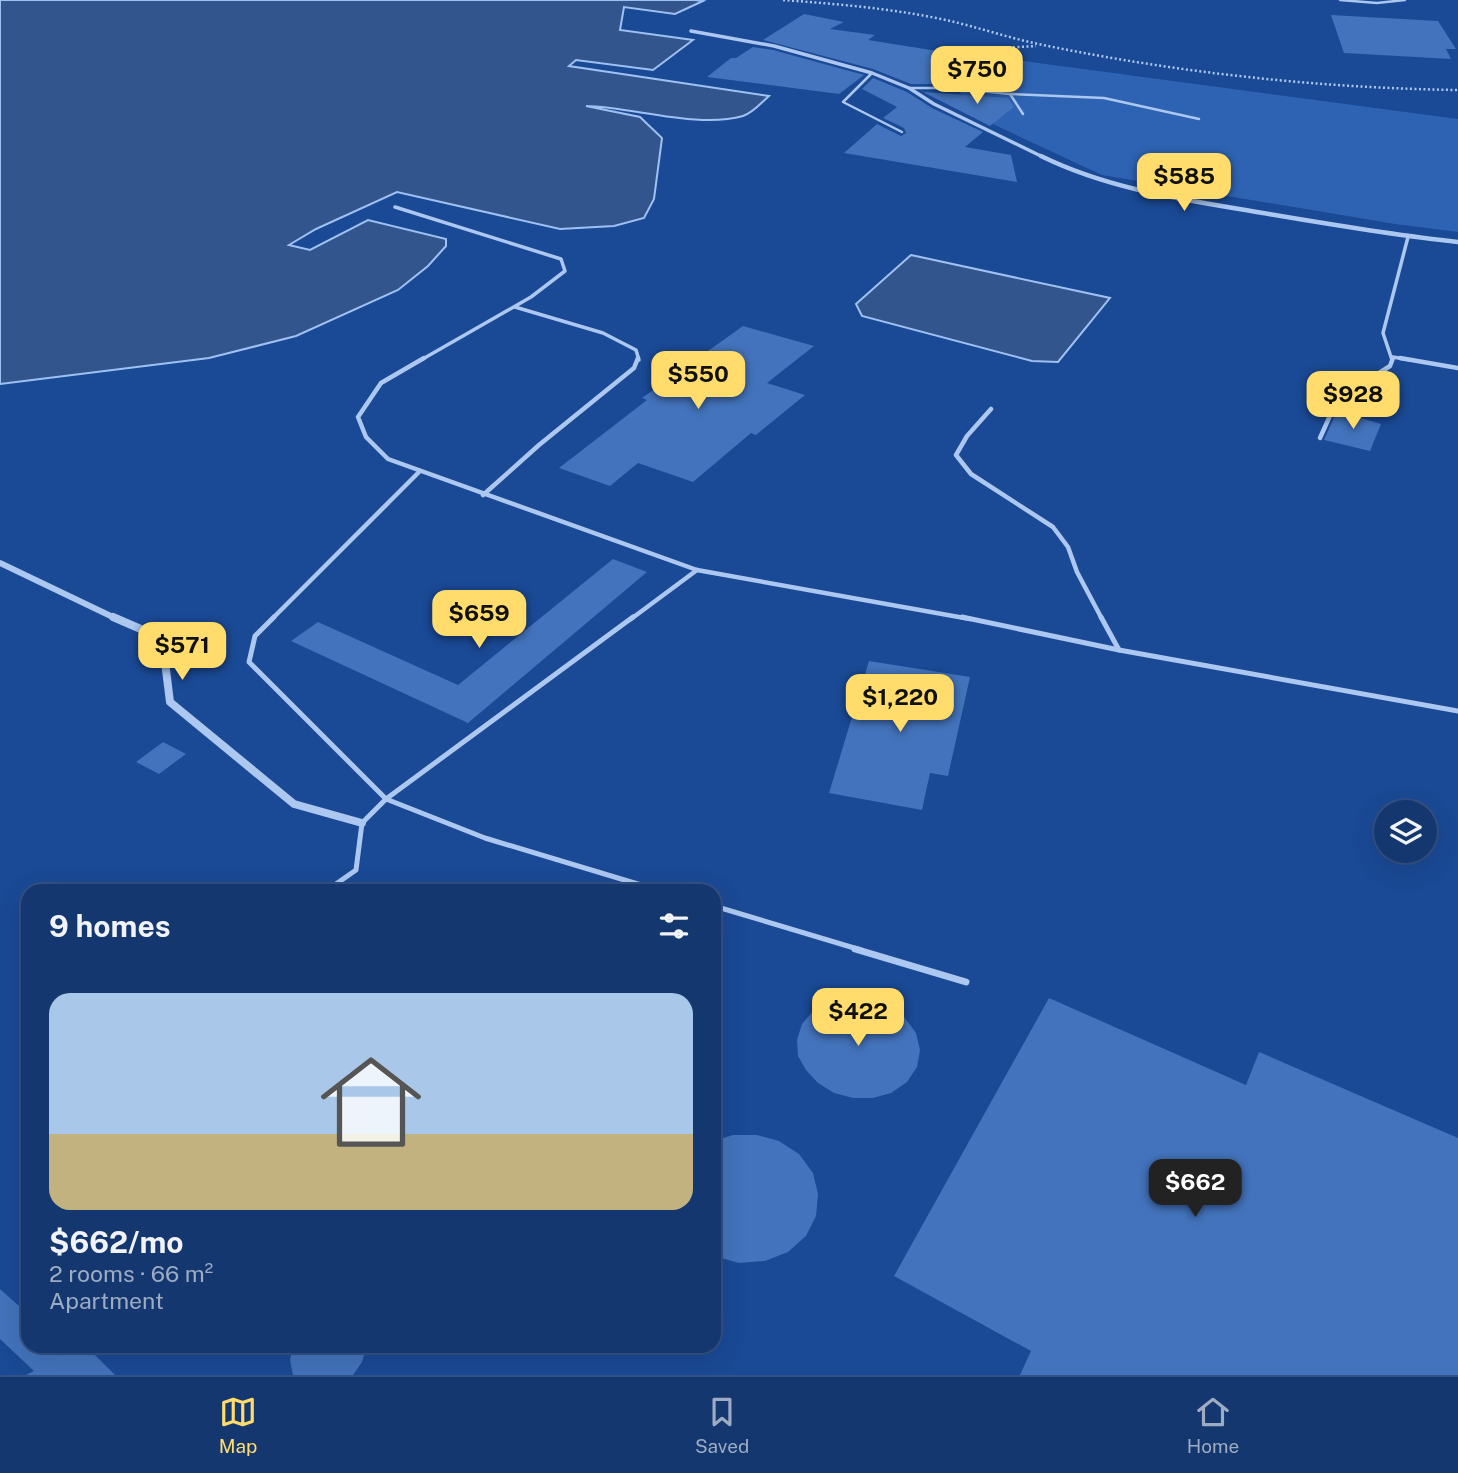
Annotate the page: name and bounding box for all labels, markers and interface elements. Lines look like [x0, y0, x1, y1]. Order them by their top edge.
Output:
pin: $750 [936, 46, 1018, 106]
text: $750 [947, 55, 1007, 82]
pin: $585 [1143, 154, 1225, 213]
text: $585 [1153, 162, 1215, 189]
pin: $550 [657, 352, 739, 411]
text: $550 [667, 360, 729, 387]
pin: $928 [1312, 372, 1394, 431]
text: $928 [1323, 380, 1383, 407]
pin: $659 [438, 590, 520, 650]
text: $659 [448, 599, 510, 626]
pin: $571 [141, 622, 223, 682]
text: $571 [154, 631, 210, 658]
pin: $1,220 [843, 674, 957, 734]
text: $1,220 [862, 683, 938, 710]
map controls [1374, 800, 1437, 863]
button: layers [1374, 800, 1437, 863]
icon: filters [655, 907, 693, 945]
text: 9 homes [49, 908, 171, 944]
pin: $422 [817, 988, 899, 1048]
text: $422 [828, 997, 888, 1024]
icon: home [308, 1039, 434, 1165]
pin: $662 [1154, 1160, 1236, 1219]
text: $662 [1165, 1168, 1225, 1195]
text: $662/mo [49, 1224, 184, 1260]
text: 2 rooms · 66 m² [49, 1260, 213, 1287]
text: Apartment [49, 1287, 164, 1314]
tab: Map [219, 1393, 257, 1457]
tab: Saved [695, 1393, 749, 1457]
tab: Home [1187, 1393, 1239, 1457]

